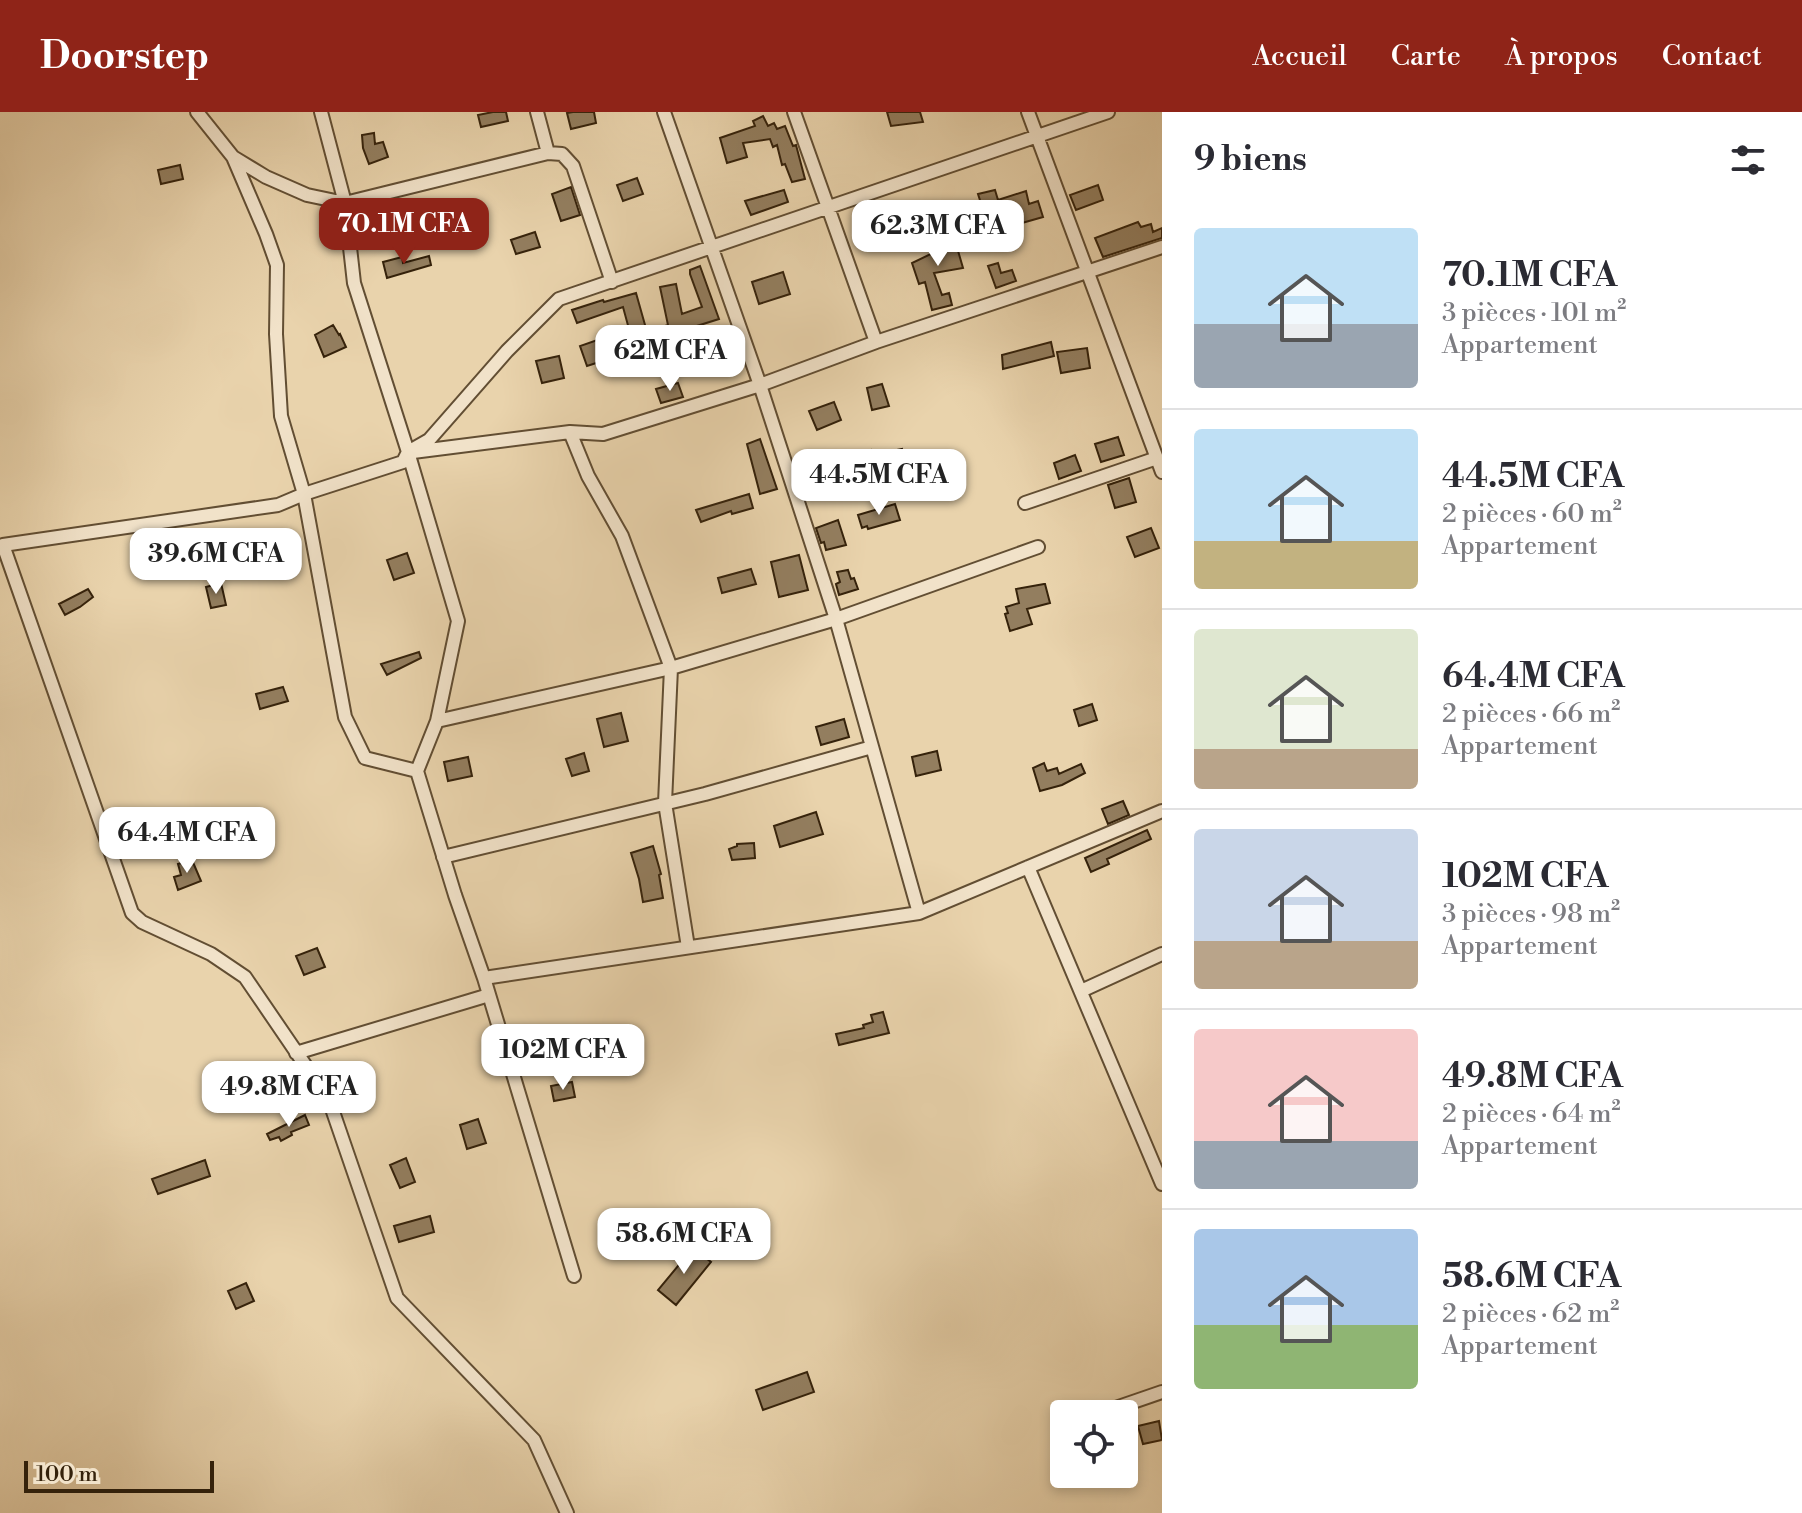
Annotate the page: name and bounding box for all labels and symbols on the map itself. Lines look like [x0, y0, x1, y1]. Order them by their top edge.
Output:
pin: 70.1M CFA [312, 198, 496, 266]
pin: 62.3M CFA [846, 200, 1030, 268]
pin: 62M CFA [596, 325, 744, 393]
pin: 44.5M CFA [787, 449, 971, 517]
pin: 39.6M CFA [124, 528, 308, 596]
pin: 64.4M CFA [95, 807, 279, 875]
pin: 102M CFA [480, 1024, 646, 1092]
pin: 49.8M CFA [197, 1061, 381, 1129]
pin: 58.6M CFA [592, 1208, 776, 1276]
scale bar [24, 1457, 214, 1493]

